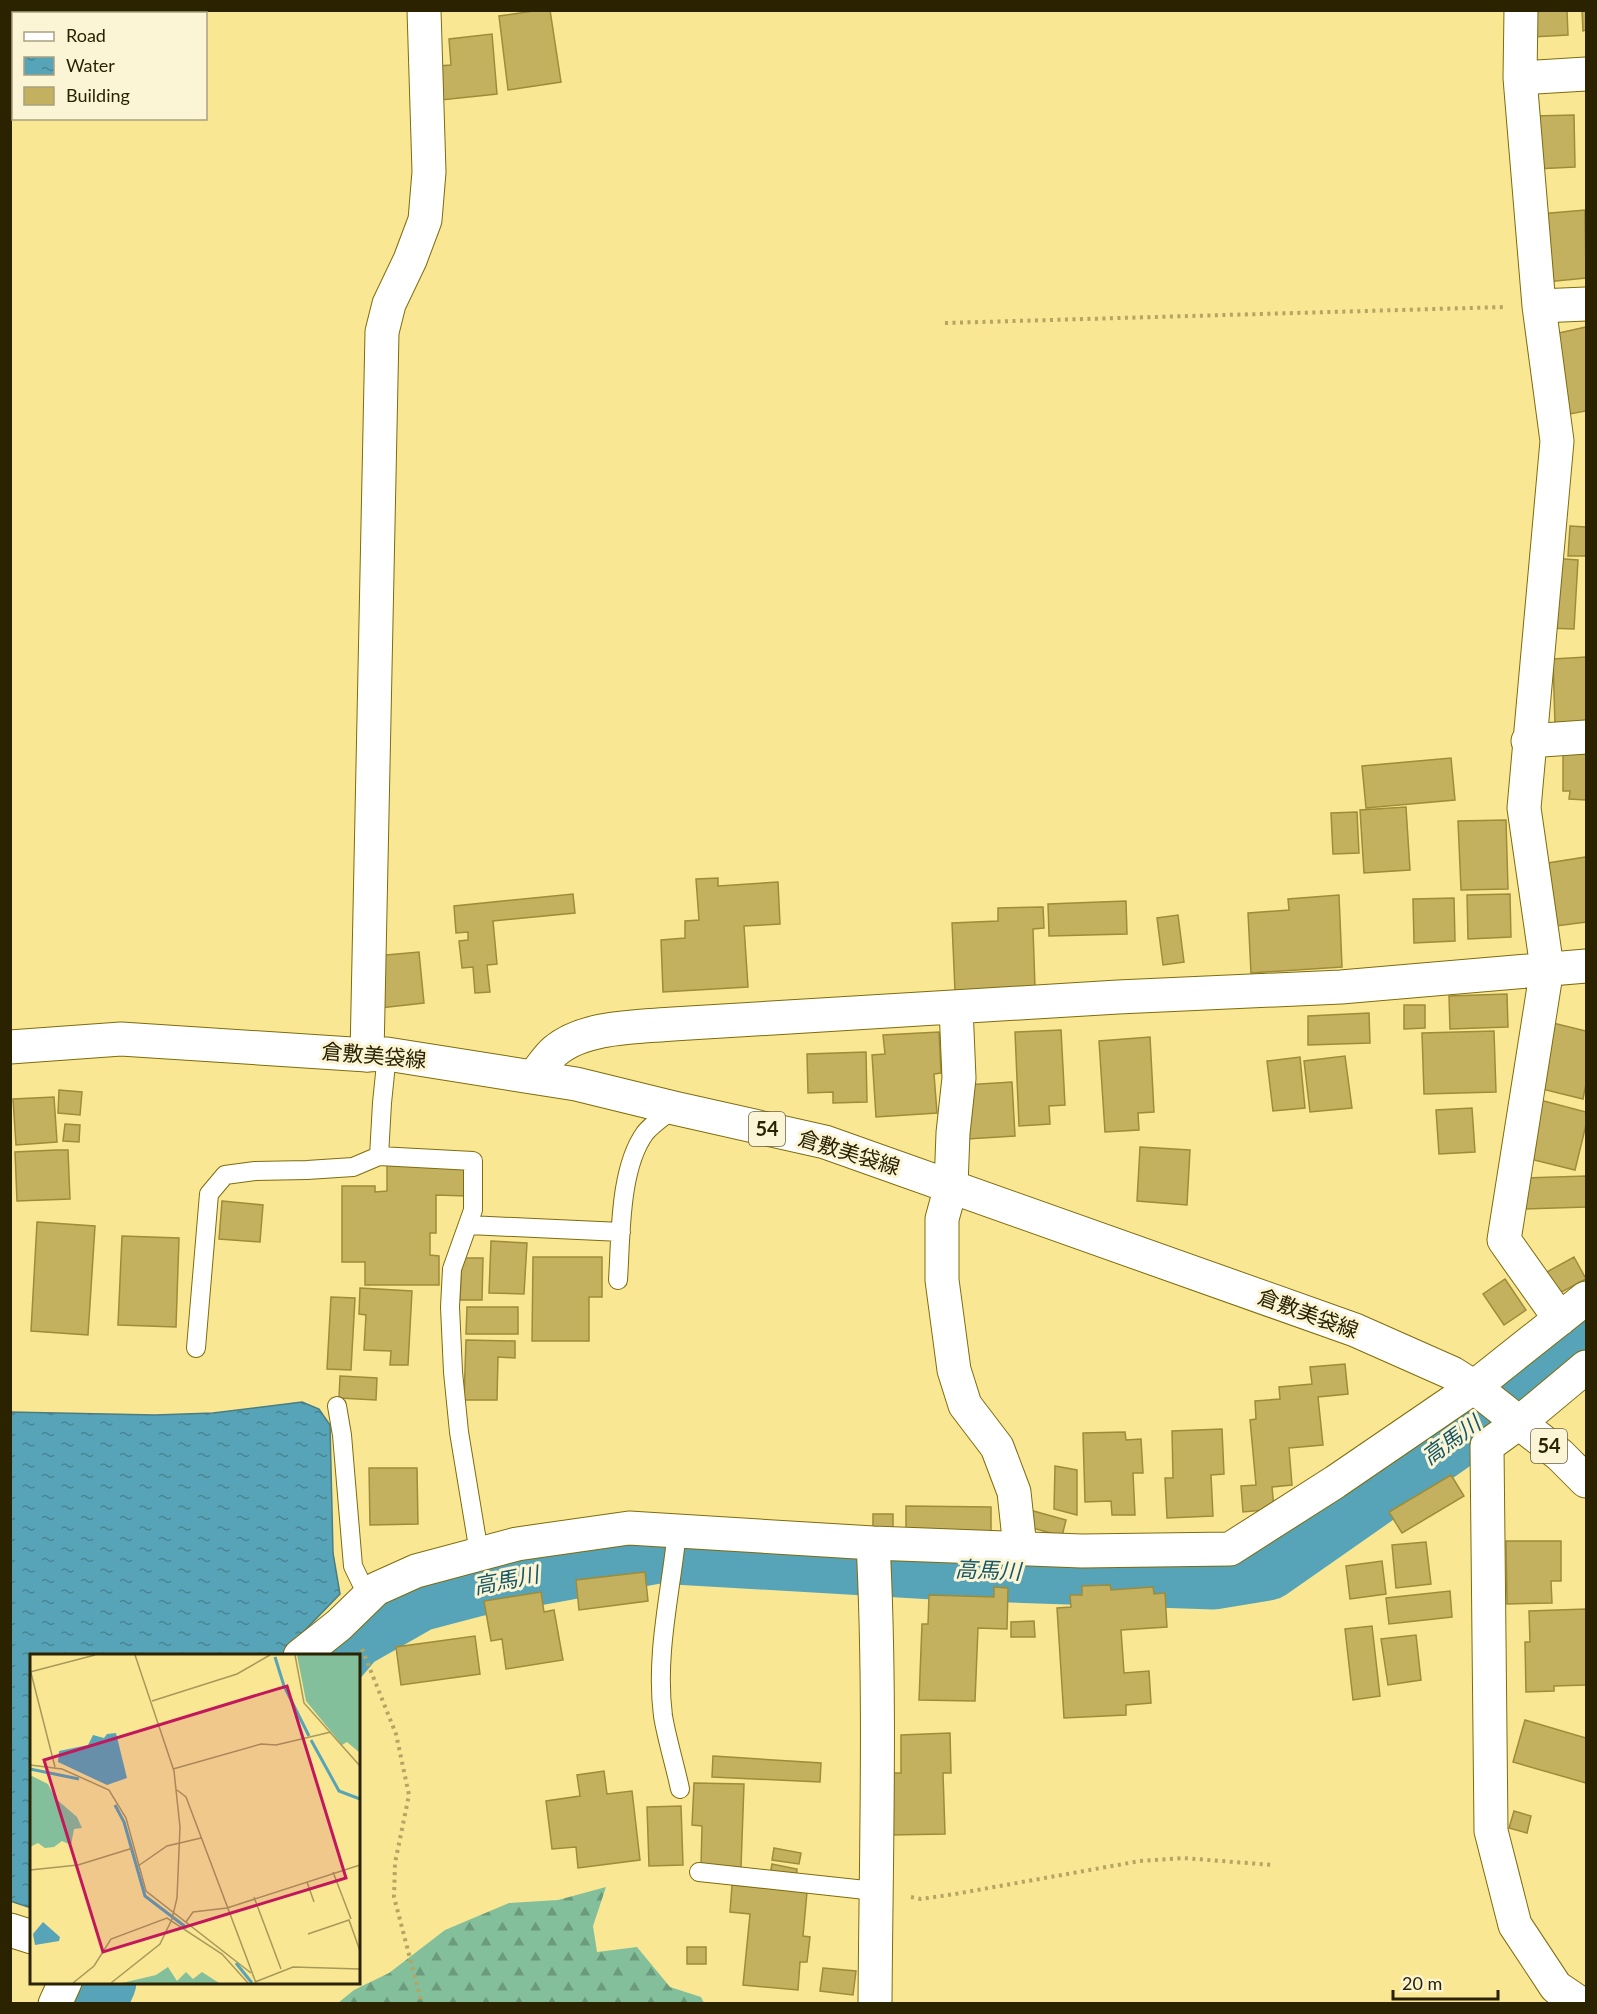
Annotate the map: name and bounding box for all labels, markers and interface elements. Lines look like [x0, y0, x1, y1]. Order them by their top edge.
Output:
legend [12, 12, 207, 120]
text: Road [66, 24, 106, 46]
text: Water [66, 54, 115, 76]
text: Building [66, 84, 130, 106]
street label: 倉敷美袋線 [321, 1037, 428, 1072]
road number: 54 [749, 1112, 785, 1146]
street label: 倉敷美袋線 [796, 1124, 903, 1179]
street label: 倉敷美袋線 [1255, 1283, 1362, 1342]
water label: 高馬川 [1416, 1408, 1487, 1470]
road number: 54 [1531, 1429, 1567, 1463]
water label: 高馬川 [955, 1555, 1023, 1584]
water label: 高馬川 [471, 1560, 543, 1599]
inset map [30, 1654, 360, 1984]
scale bar [1393, 1963, 1498, 2001]
text: 20 m [1402, 1972, 1442, 1994]

